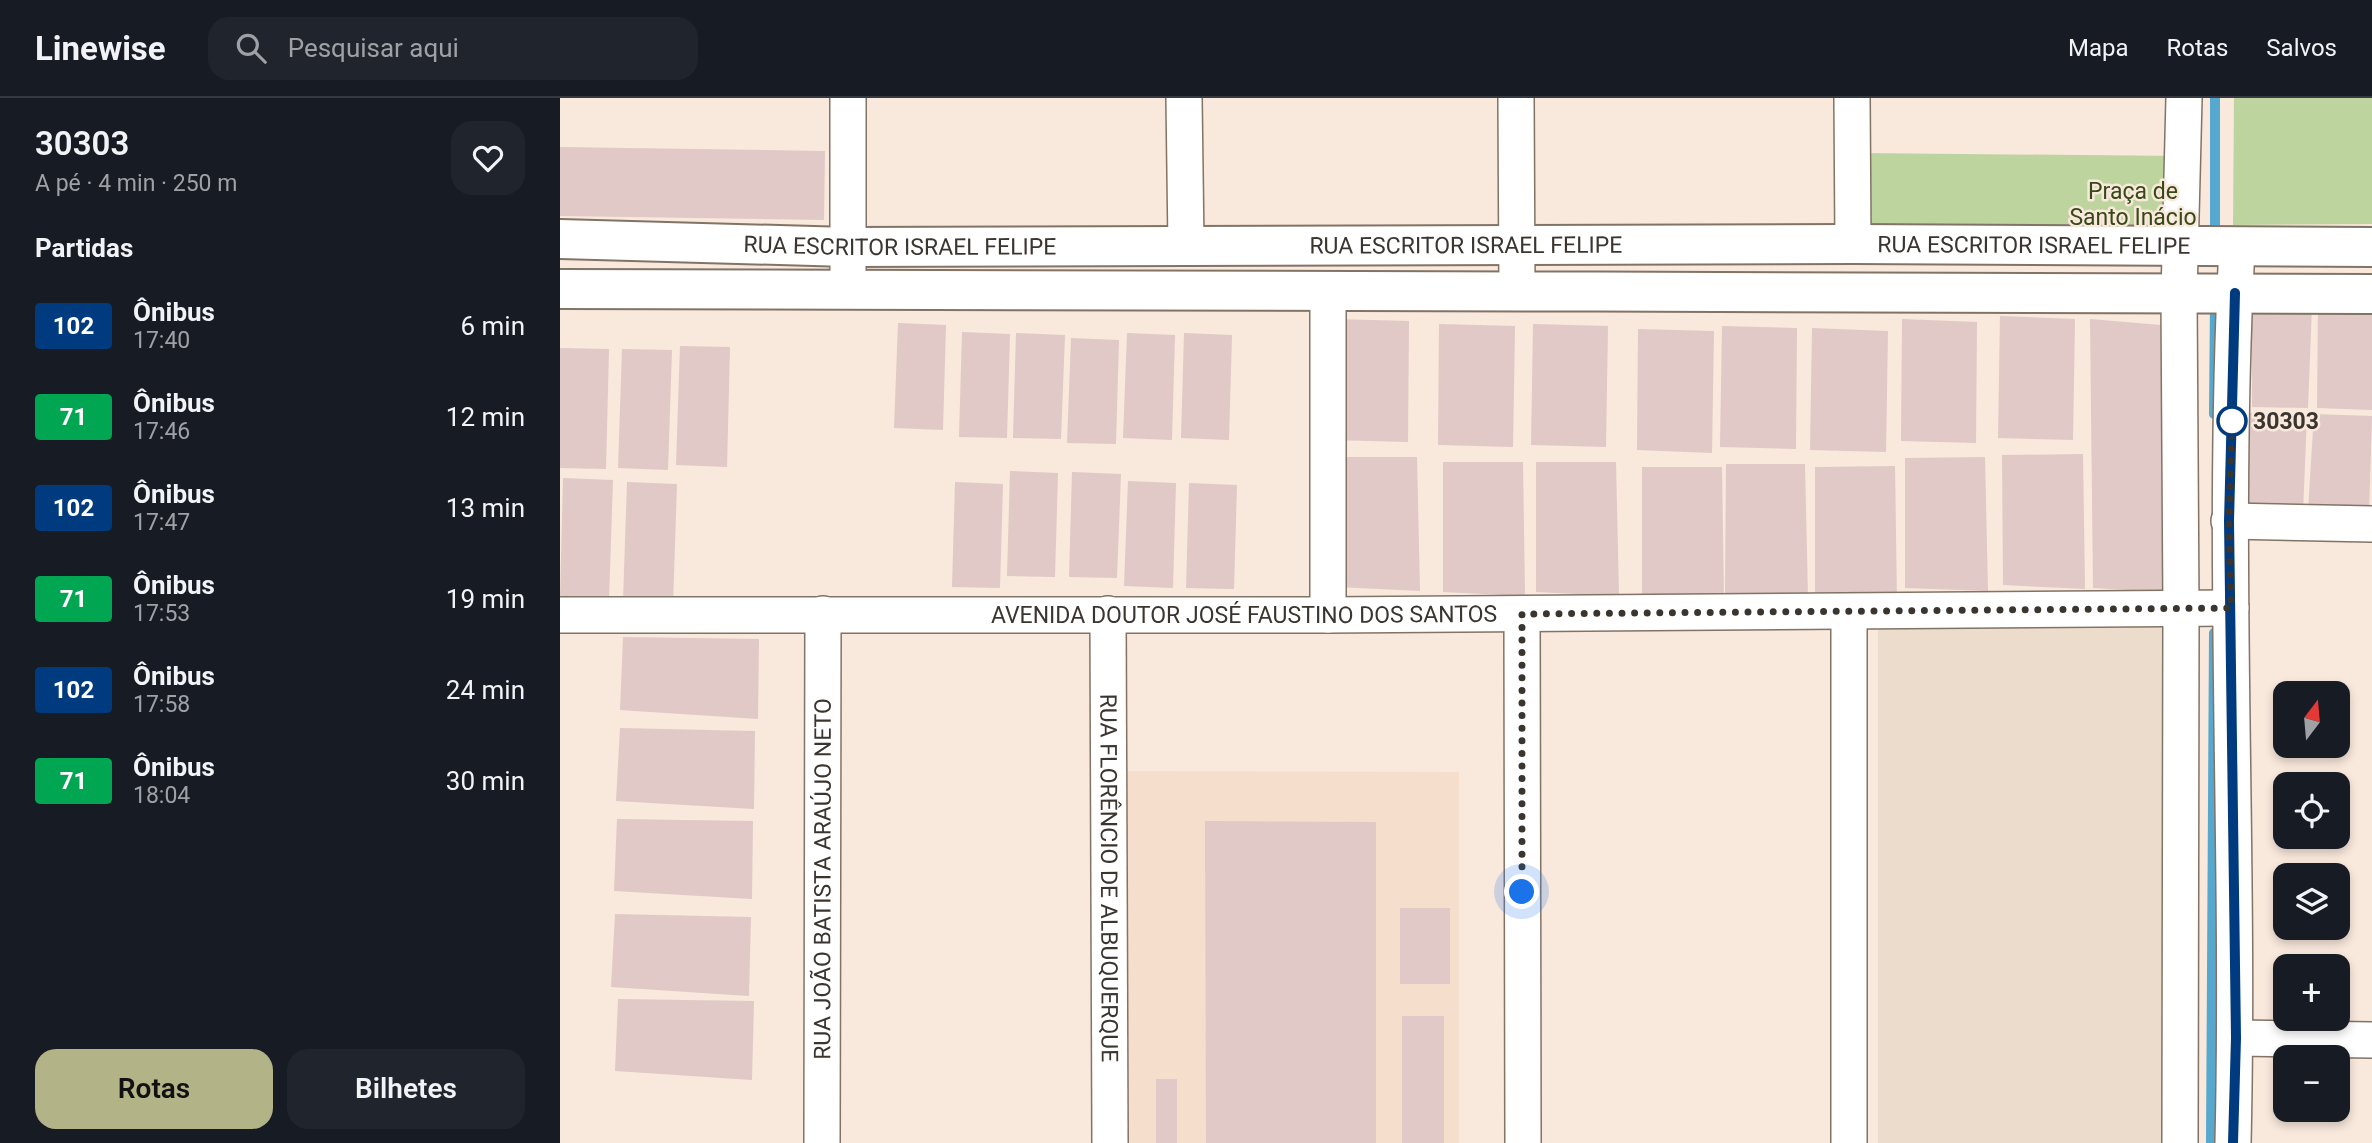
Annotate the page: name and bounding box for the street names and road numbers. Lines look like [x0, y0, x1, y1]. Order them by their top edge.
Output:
street label: RUA ESCRITOR ISRAEL FELIPE [743, 231, 1056, 261]
street label: RUA ESCRITOR ISRAEL FELIPE [1877, 231, 2190, 260]
street label: RUA ESCRITOR ISRAEL FELIPE [1309, 232, 1622, 260]
street label: AVENIDA DOUTOR JOSÉ FAUSTINO DOS SANTOS [991, 601, 1497, 629]
street label: RUA FLORÊNCIO DE ALBUQUERQUE [1094, 694, 1123, 1062]
street label: RUA JOÃO BATISTA ARAÚJO NETO [808, 698, 837, 1060]

